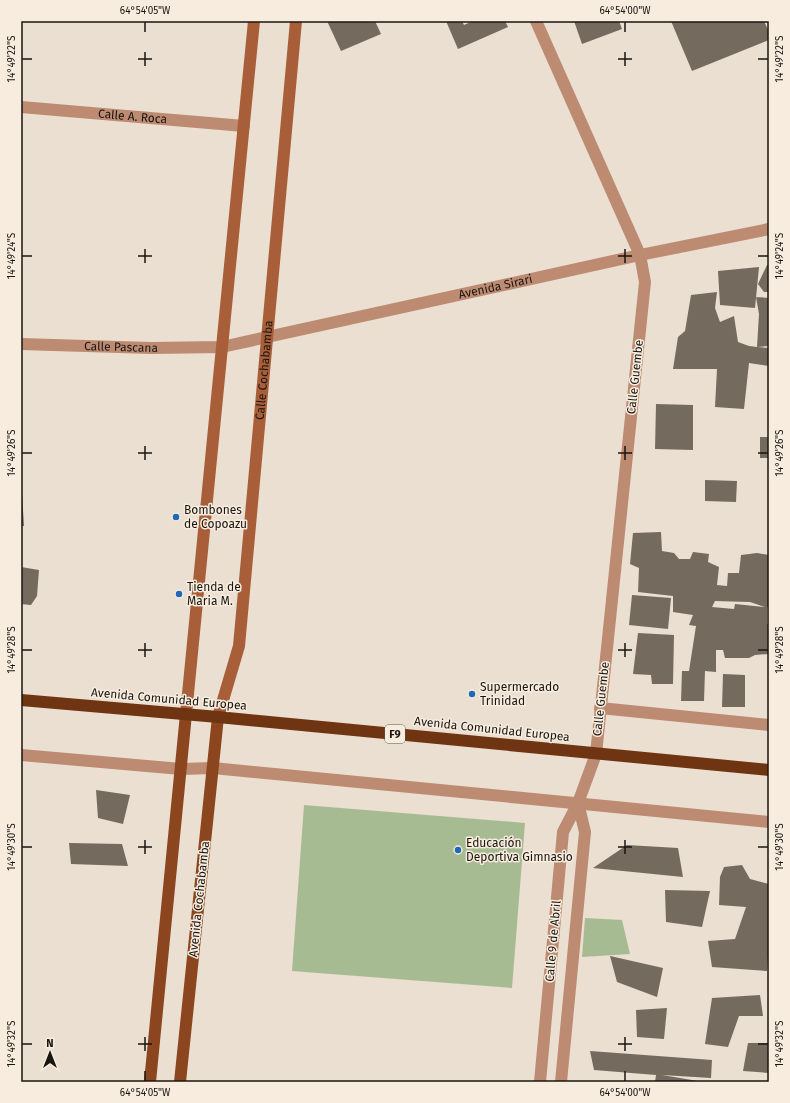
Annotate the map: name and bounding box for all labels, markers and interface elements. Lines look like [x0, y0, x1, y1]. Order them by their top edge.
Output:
text: 64°54'05"W [120, 5, 171, 17]
text: 64°54'00"W [599, 5, 651, 17]
text: 14°49'22"S [6, 35, 18, 82]
text: 14°49'22"S [774, 35, 786, 82]
street label: Calle A. Roca [98, 107, 168, 126]
text: 14°49'24"S [6, 232, 18, 279]
text: 14°49'24"S [774, 232, 786, 279]
street label: Avenida Sirari [457, 272, 534, 302]
street label: Calle Cochabamba [253, 320, 276, 421]
street label: Calle Pascana [84, 339, 158, 355]
street label: Calle Guembe [624, 339, 646, 415]
text: 14°49'26"S [6, 429, 18, 476]
text: 14°49'26"S [774, 429, 786, 476]
place label: Bombones de Copoazu [184, 503, 247, 531]
marker: Bombones de Copoazu [171, 512, 181, 522]
place label: Tienda de Maria M. [187, 580, 241, 608]
marker: Tienda de Maria M. [174, 589, 184, 599]
text: 14°49'28"S [6, 626, 18, 674]
text: 14°49'28"S [774, 626, 786, 674]
street label: Calle Guembe [590, 661, 612, 737]
place label: Supermercado Trinidad [480, 680, 559, 708]
street label: Avenida Comunidad Europea [90, 685, 248, 713]
marker: Supermercado Trinidad [467, 689, 477, 699]
street label: Avenida Comunidad Europea [414, 714, 570, 744]
road number: F9 [385, 725, 405, 743]
text: 14°49'30"S [6, 823, 18, 871]
text: 14°49'30"S [774, 823, 786, 871]
place label: Educación Deportiva Gimnasio [466, 836, 573, 864]
street label: Avenida Cochabamba [186, 840, 212, 958]
marker: Educación Deportiva Gimnasio [453, 845, 463, 855]
street label: Calle 9 de Abril [542, 899, 564, 982]
text: 14°49'32"S [6, 1020, 18, 1067]
text: 14°49'32"S [774, 1020, 786, 1067]
north arrow [30, 1033, 70, 1073]
text: N [46, 1037, 54, 1050]
text: 64°54'05"W [120, 1087, 171, 1099]
text: 64°54'00"W [599, 1087, 651, 1099]

